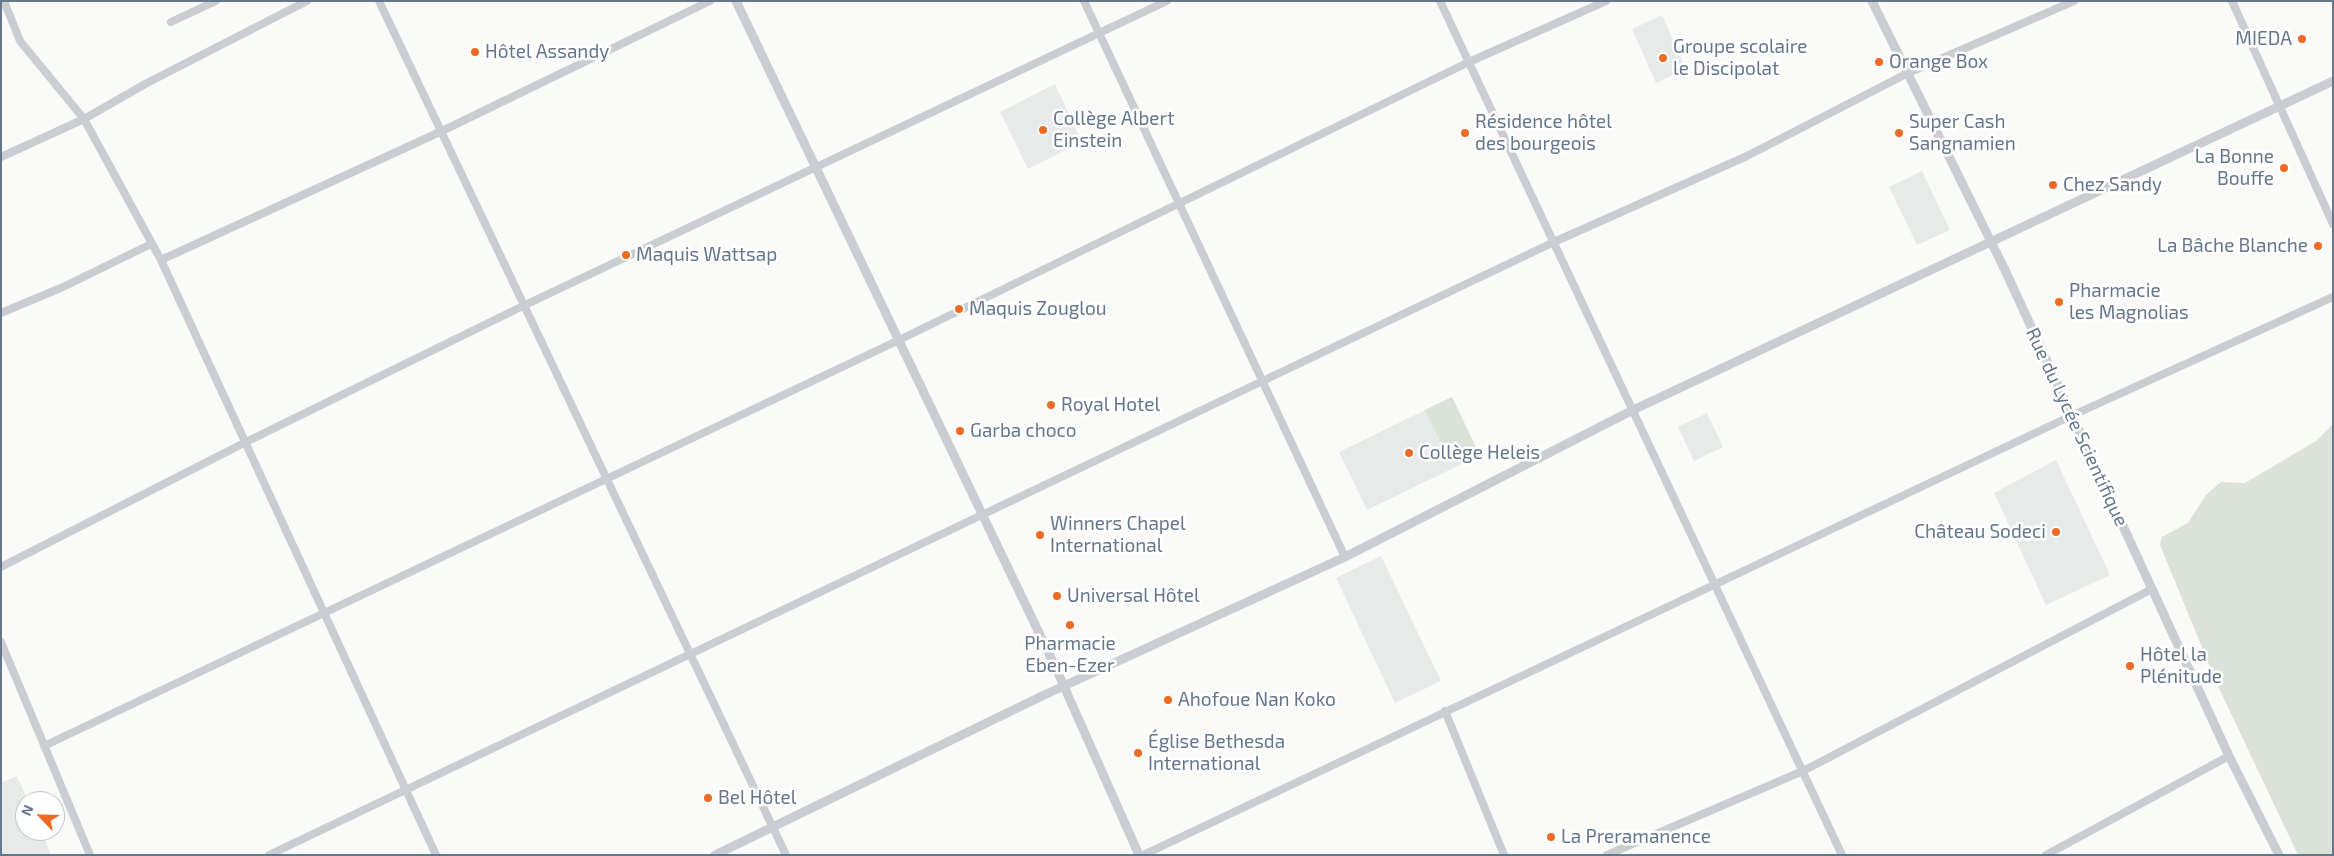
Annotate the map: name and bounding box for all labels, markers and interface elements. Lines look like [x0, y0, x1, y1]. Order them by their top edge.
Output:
place label: MIEDA [2235, 28, 2292, 50]
marker: MIEDA [2296, 33, 2308, 45]
place label: Groupe scolaire le Discipolat [1673, 36, 1807, 80]
place label: Hôtel Assandy [485, 41, 609, 63]
marker: Hôtel Assandy [469, 46, 481, 58]
place label: Orange Box [1889, 51, 1988, 73]
marker: Groupe scolaire le Discipolat [1657, 52, 1669, 64]
marker: Orange Box [1873, 56, 1885, 68]
place label: Collège Albert Einstein [1053, 108, 1174, 152]
place label: Résidence hôtel des bourgeois [1475, 111, 1612, 155]
place label: Super Cash Sangnamien [1909, 111, 2016, 155]
marker: Collège Albert Einstein [1037, 124, 1049, 136]
marker: Résidence hôtel des bourgeois [1459, 127, 1471, 139]
marker: Super Cash Sangnamien [1893, 127, 1905, 139]
place label: La Bonne Bouffe [2195, 146, 2274, 190]
marker: La Bonne Bouffe [2278, 162, 2290, 174]
place label: Chez Sandy [2063, 174, 2162, 196]
marker: Chez Sandy [2047, 179, 2059, 191]
place label: La Bâche Blanche [2157, 235, 2308, 257]
marker: La Bâche Blanche [2312, 240, 2324, 252]
place label: Maquis Wattsap [636, 244, 777, 266]
marker: Maquis Wattsap [620, 249, 632, 261]
place label: Pharmacie les Magnolias [2069, 280, 2189, 324]
marker: Pharmacie les Magnolias [2053, 296, 2065, 308]
place label: Maquis Zouglou [969, 298, 1107, 320]
marker: Maquis Zouglou [953, 303, 965, 315]
street label: Rue du Lycée Scientifique [2021, 324, 2133, 530]
place label: Royal Hotel [1061, 394, 1160, 416]
marker: Royal Hotel [1045, 399, 1057, 411]
place label: Garba choco [970, 420, 1077, 442]
marker: Garba choco [954, 425, 966, 437]
place label: Collège Heleis [1419, 442, 1540, 464]
marker: Collège Heleis [1403, 447, 1415, 459]
place label: Winners Chapel International [1050, 513, 1186, 557]
place label: Château Sodeci [1914, 521, 2046, 543]
marker: Château Sodeci [2050, 526, 2062, 538]
marker: Winners Chapel International [1034, 529, 1046, 541]
place label: Universal Hôtel [1067, 585, 1200, 607]
marker: Universal Hôtel [1051, 590, 1063, 602]
marker: Pharmacie Eben-Ezer [1064, 619, 1076, 631]
place label: Pharmacie Eben-Ezer [1024, 633, 1116, 677]
place label: Hôtel la Plénitude [2140, 644, 2222, 688]
marker: Hôtel la Plénitude [2124, 660, 2136, 672]
place label: Ahofoue Nan Koko [1178, 689, 1336, 711]
marker: Ahofoue Nan Koko [1162, 694, 1174, 706]
place label: Église Bethesda International [1148, 731, 1285, 775]
marker: Église Bethesda International [1132, 747, 1144, 759]
place label: Bel Hôtel [718, 787, 796, 809]
north arrow [15, 791, 65, 841]
marker: Bel Hôtel [702, 792, 714, 804]
text: N [17, 802, 37, 818]
place label: La Preramanence [1561, 826, 1711, 848]
marker: La Preramanence [1545, 831, 1557, 843]

